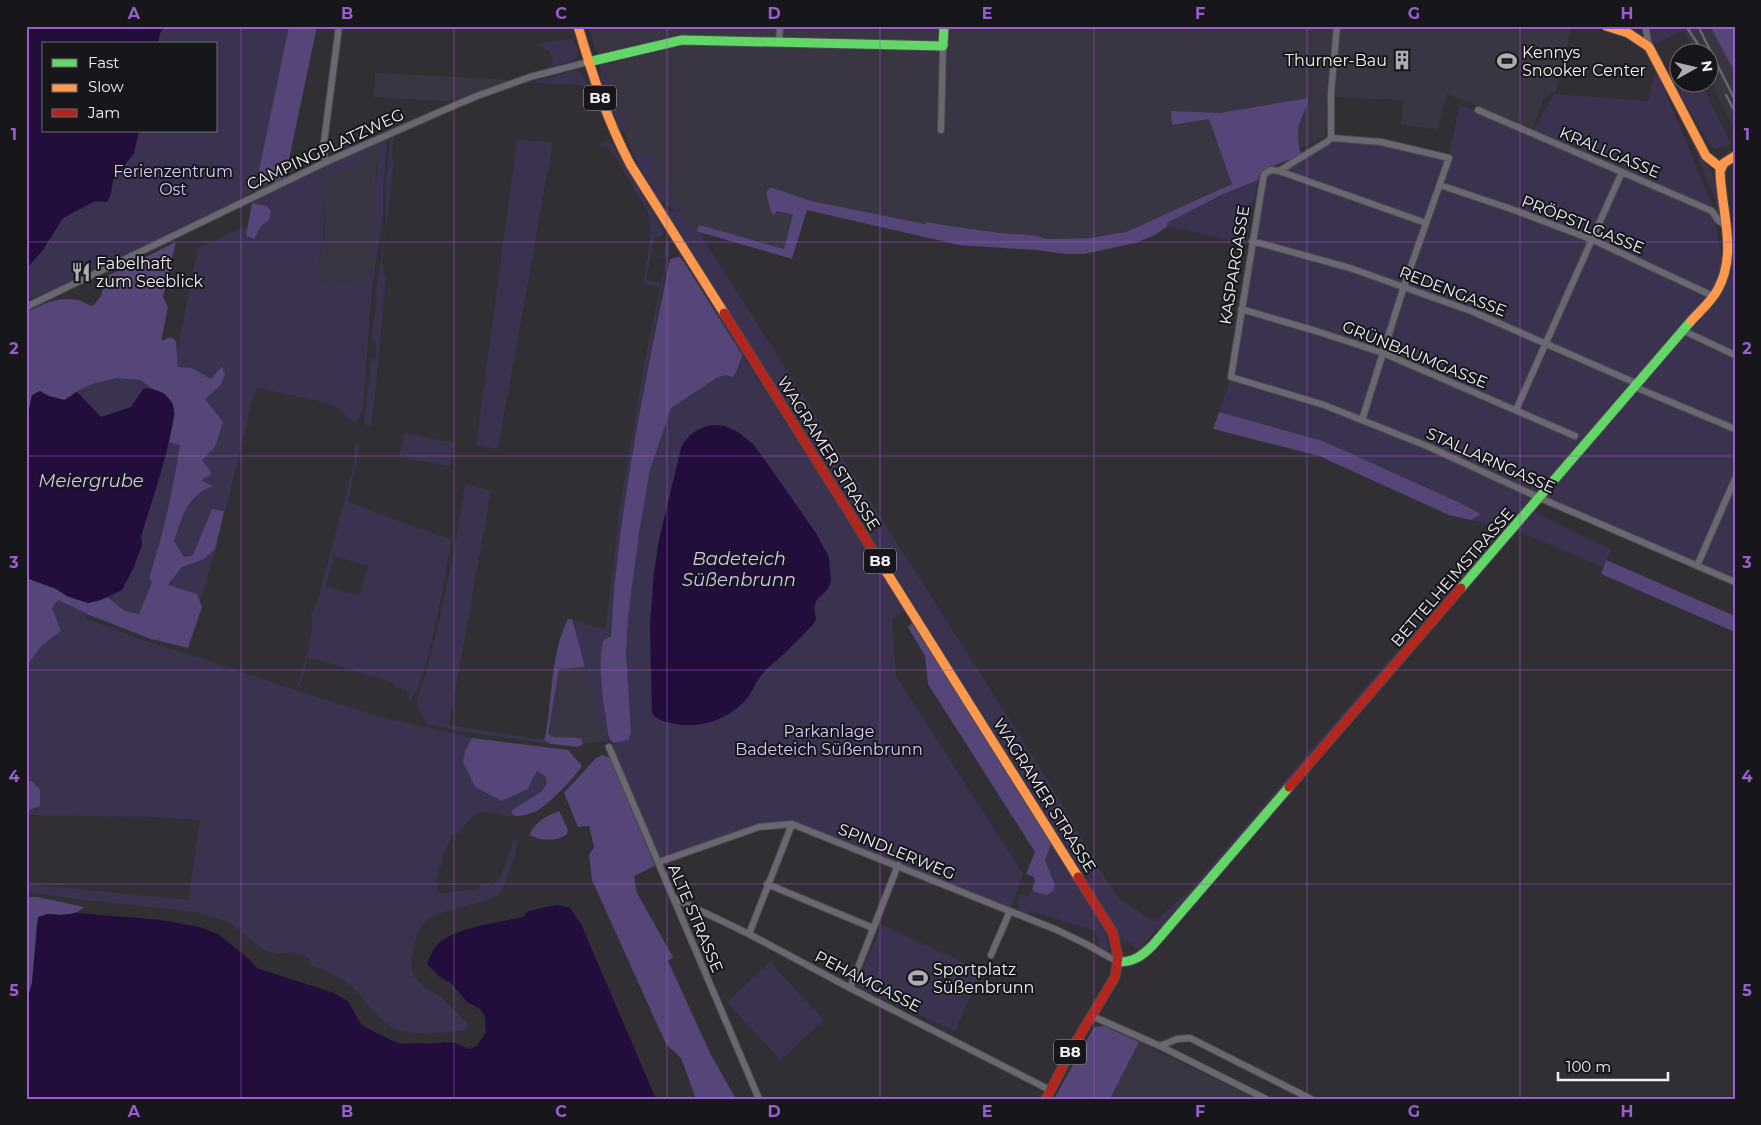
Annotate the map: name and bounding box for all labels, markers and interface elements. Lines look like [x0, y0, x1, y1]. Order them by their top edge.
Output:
text: A [127, 4, 141, 23]
text: B [341, 4, 353, 23]
text: C [555, 4, 567, 23]
text: D [767, 4, 781, 23]
text: E [982, 4, 992, 23]
text: F [1195, 4, 1205, 23]
text: G [1408, 4, 1420, 23]
text: H [1621, 4, 1633, 23]
legend [42, 42, 218, 132]
north arrow [1668, 42, 1718, 92]
place label: Kennys Snooker Center [1522, 43, 1646, 80]
building icon: Thurner-Bau [1391, 49, 1413, 71]
sports icon: Kennys Snooker Center [1496, 50, 1518, 72]
place label: Thurner-Bau [1285, 51, 1387, 70]
text: Fast [88, 53, 119, 72]
text: N [1697, 59, 1717, 73]
text: Slow [88, 77, 124, 96]
road number: B8 [584, 86, 616, 110]
text: Jam [87, 103, 120, 122]
street label: CAMPINGPLATZWEG [244, 105, 407, 194]
street label: KRALLGASSE [1557, 123, 1663, 182]
text: 1 [11, 125, 17, 144]
text: 1 [1744, 125, 1750, 144]
park label: Ferienzentrum Ost [113, 162, 233, 199]
street label: PRÖPSTLGASSE [1519, 190, 1647, 258]
street label: KASPARGASSE [1216, 204, 1253, 326]
place label: Fabelhaft zum Seeblick [96, 254, 204, 291]
restaurant icon: Fabelhaft zum Seeblick [70, 261, 92, 283]
street label: REDENGASSE [1396, 262, 1509, 321]
street label: GRÜNBAUMGASSE [1339, 316, 1491, 392]
text: 2 [9, 339, 19, 358]
text: 2 [1742, 339, 1752, 358]
street label: WAGRAMER STRASSE [773, 373, 884, 534]
street label: STALLARNGASSE [1423, 424, 1558, 497]
water label: Meiergrube [38, 470, 144, 492]
street label: BETTELHEIMSTRASSE [1387, 504, 1518, 651]
water label: Badeteich Süßenbrunn [682, 548, 796, 591]
road number: B8 [864, 548, 896, 574]
text: 3 [8, 553, 19, 572]
text: 3 [1741, 553, 1752, 572]
street label: WAGRAMER STRASSE [989, 715, 1100, 876]
park label: Parkanlage Badeteich Süßenbrunn [735, 722, 923, 759]
text: 4 [8, 767, 20, 786]
text: 4 [1741, 767, 1753, 786]
street label: SPINDLERWEG [836, 819, 958, 884]
street label: ALTE STRASSE [664, 861, 727, 975]
street label: PEHAMGASSE [812, 947, 924, 1016]
place label: Sportplatz Süßenbrunn [933, 960, 1034, 997]
sports icon: Sportplatz Süßenbrunn [907, 967, 929, 989]
text: 5 [9, 981, 19, 1000]
text: 5 [1742, 981, 1752, 1000]
road number: B8 [1054, 1040, 1086, 1064]
scale bar [1558, 1050, 1668, 1082]
text: 100 m [1566, 1057, 1611, 1076]
text: A [127, 1102, 141, 1121]
text: B [341, 1102, 353, 1121]
text: C [555, 1102, 567, 1121]
text: D [767, 1102, 781, 1121]
text: E [982, 1102, 992, 1121]
text: F [1195, 1102, 1205, 1121]
text: G [1408, 1102, 1420, 1121]
text: H [1621, 1102, 1633, 1121]

